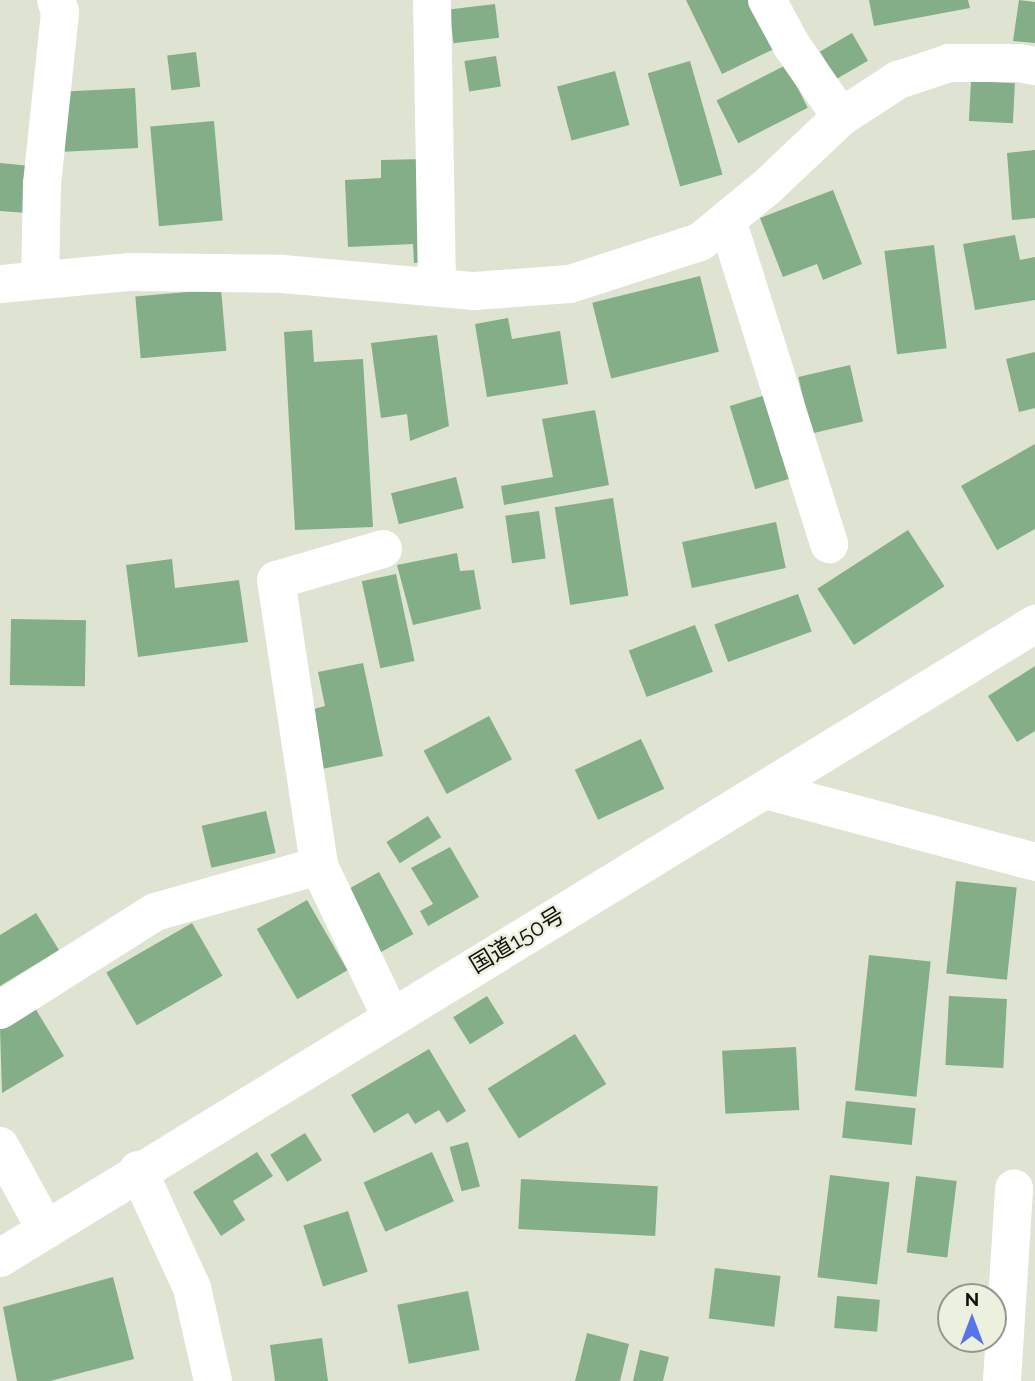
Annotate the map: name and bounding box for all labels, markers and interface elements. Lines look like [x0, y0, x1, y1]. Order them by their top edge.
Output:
street label: 国道150号 [465, 901, 569, 979]
north arrow [937, 1283, 1007, 1353]
text: N [965, 1288, 979, 1310]

